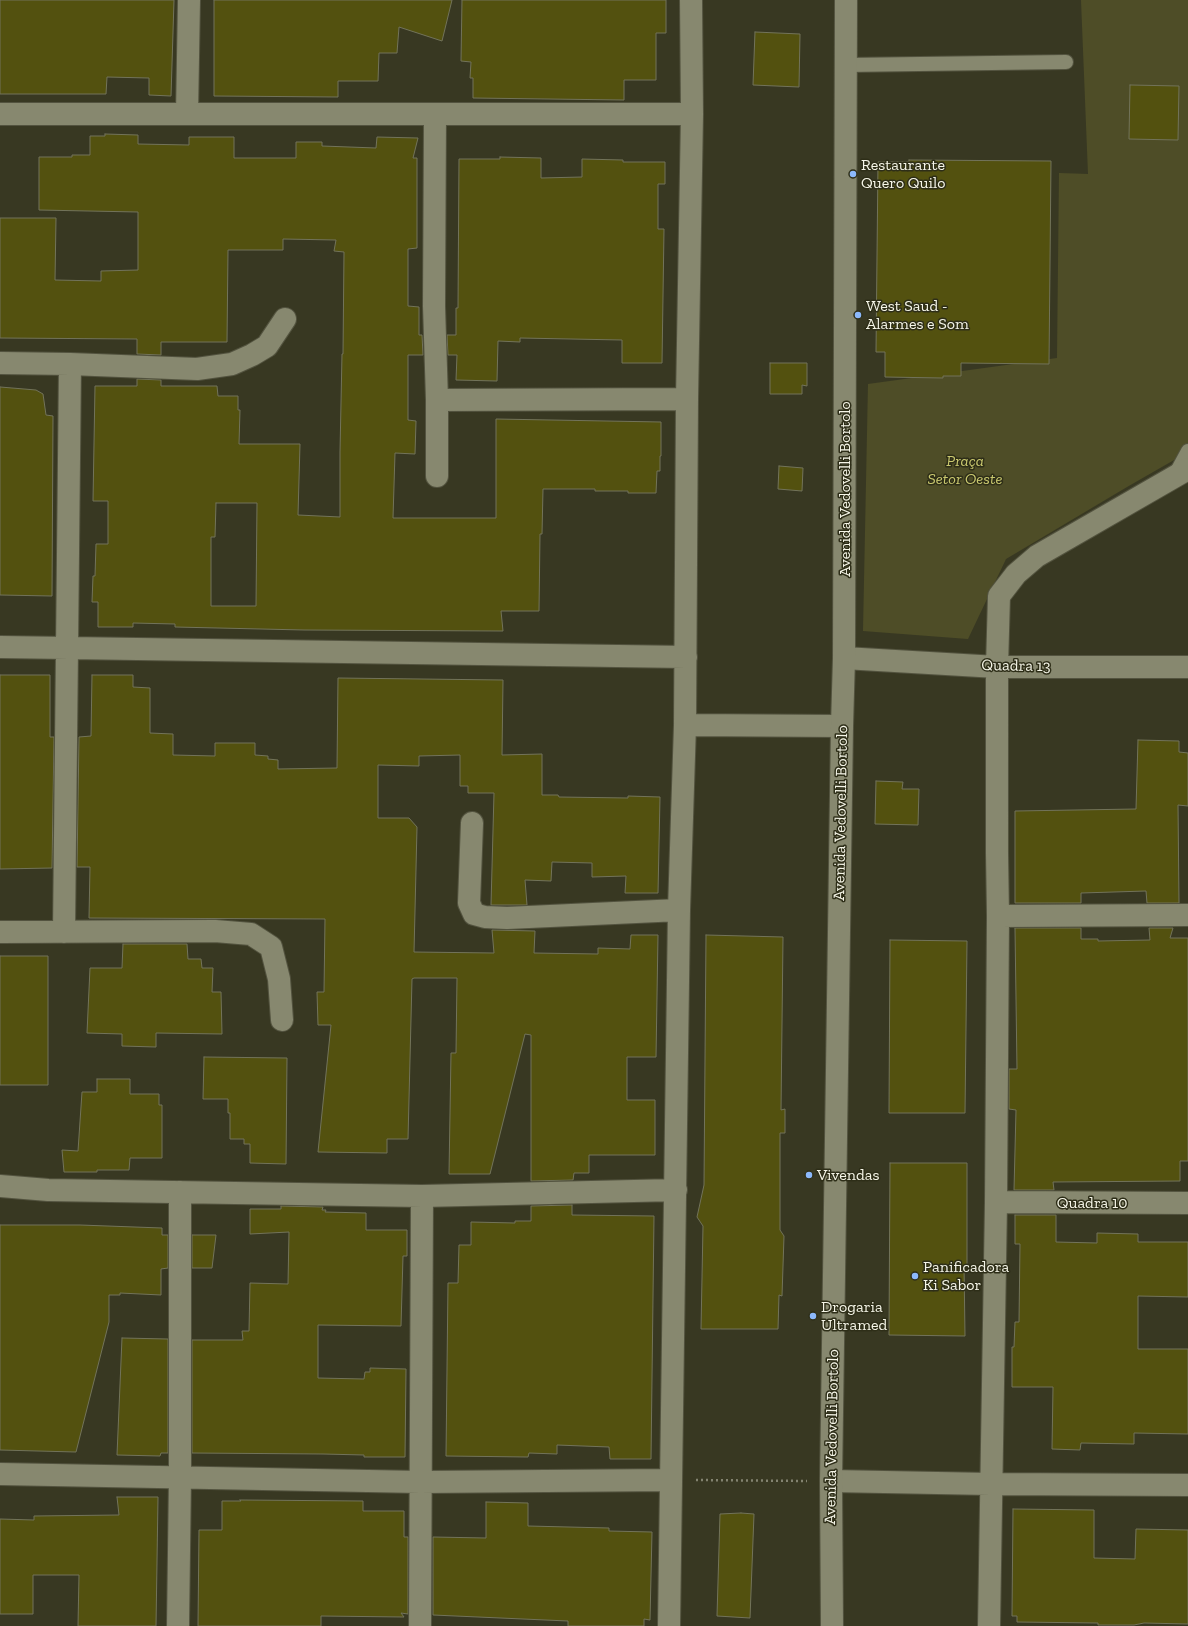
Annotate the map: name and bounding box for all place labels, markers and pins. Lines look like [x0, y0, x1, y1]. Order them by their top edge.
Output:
place label: Restaurante Quero Quilo [861, 155, 946, 193]
marker: Restaurante Quero Quilo [848, 169, 858, 179]
place label: West Saud - Alarmes e Som [866, 296, 969, 334]
marker: West Saud - Alarmes e Som [853, 310, 863, 320]
place label: Vivendas [817, 1165, 879, 1185]
marker: Vivendas [804, 1170, 814, 1180]
place label: Panificadora Ki Sabor [923, 1257, 1009, 1295]
marker: Panificadora Ki Sabor [910, 1271, 920, 1281]
place label: Drogaria Ultramed [821, 1297, 887, 1335]
marker: Drogaria Ultramed [808, 1311, 818, 1321]

